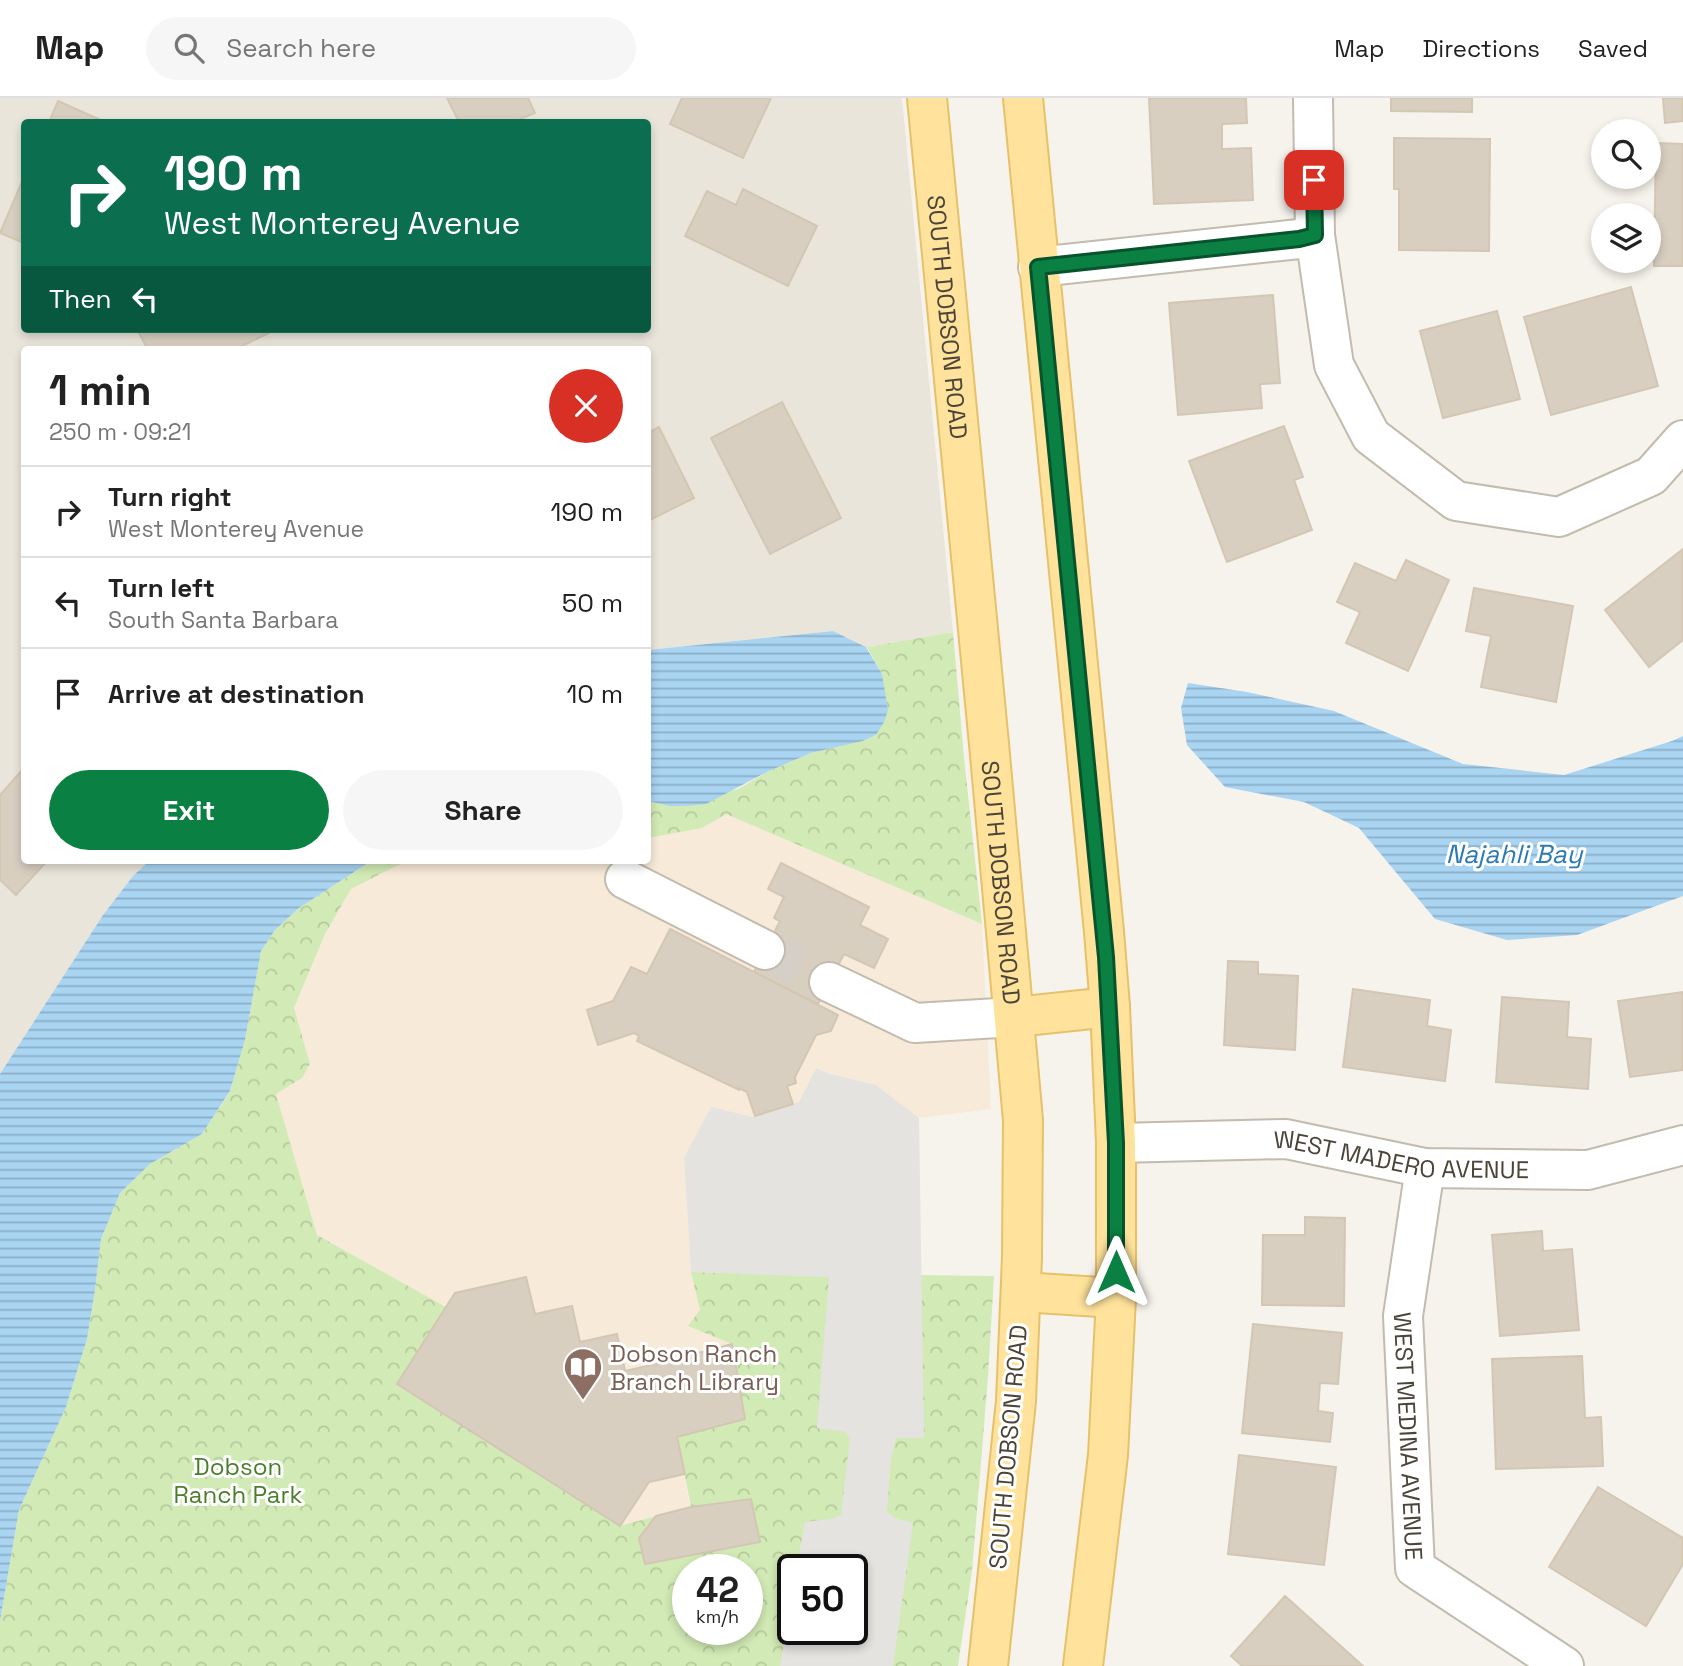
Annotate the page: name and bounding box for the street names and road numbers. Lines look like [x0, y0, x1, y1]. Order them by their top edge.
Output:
street label: SOUTH DOBSON ROAD [921, 194, 975, 440]
street label: SOUTH DOBSON ROAD [975, 759, 1028, 1006]
street label: WEST MADERO AVENUE [1273, 1123, 1529, 1185]
street label: WEST MEDINA AVENUE [1387, 1311, 1430, 1561]
street label: SOUTH DOBSON ROAD [982, 1324, 1034, 1570]

